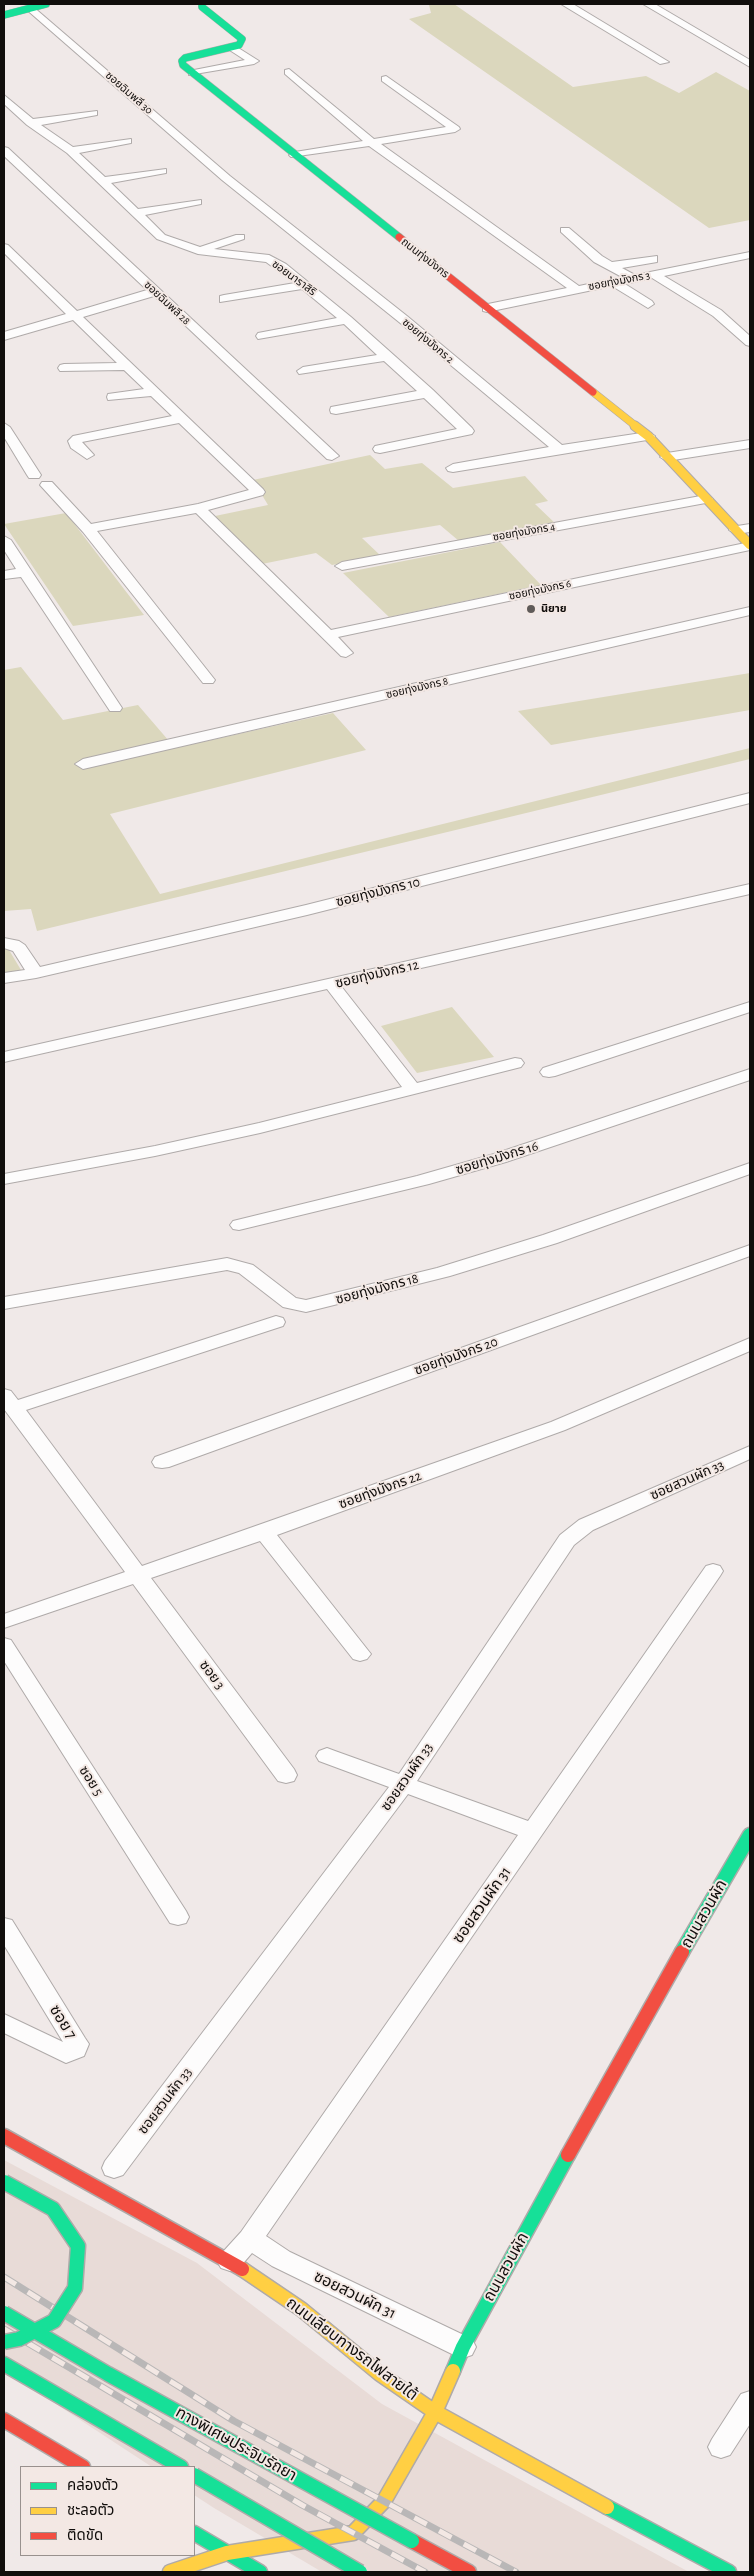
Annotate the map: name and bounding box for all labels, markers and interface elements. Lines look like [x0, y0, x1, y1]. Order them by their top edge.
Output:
street label: ซอยฉิมพลี 30 [103, 69, 155, 117]
street label: ถนนทุ่งมังกร [398, 235, 452, 281]
street label: ซอยนาราสิริ [269, 257, 319, 299]
street label: ซอยทุ่งมังกร 3 [587, 269, 651, 293]
street label: ซอยฉิมพลี 28 [141, 278, 193, 328]
street label: ซอยทุ่งมังกร 2 [400, 316, 456, 366]
street label: ซอยทุ่งมังกร 4 [492, 520, 556, 544]
street label: ซอยทุ่งมังกร 6 [508, 577, 572, 603]
place label: นิยาย [541, 602, 567, 616]
marker: นิยาย [525, 603, 537, 615]
street label: ซอยทุ่งมังกร 8 [385, 674, 449, 702]
street label: ซอยทุ่งมังกร 10 [334, 873, 422, 911]
street label: ซอยทุ่งมังกร 12 [334, 956, 420, 992]
street label: ซอยทุ่งมังกร 16 [454, 1138, 540, 1178]
street label: ซอยทุ่งมังกร 18 [334, 1270, 420, 1308]
street label: ซอยทุ่งมังกร 20 [412, 1333, 500, 1379]
street label: ซอยสวนผัก 33 [648, 1456, 726, 1504]
street label: ซอยทุ่งมังกร 22 [336, 1467, 424, 1513]
street label: ซอย 3 [196, 1657, 228, 1693]
street label: ซอยสวนผัก 33 [377, 1740, 437, 1814]
street label: ซอย 5 [75, 1763, 107, 1799]
street label: ซอยสวนผัก 31 [449, 1863, 515, 1947]
street label: ถนนสวนผัก [677, 1876, 731, 1952]
street label: ซอย 7 [45, 2001, 81, 2043]
street label: ซอยสวนผัก 33 [135, 2064, 195, 2138]
street label: ถนนสวนผัก [479, 2229, 533, 2305]
street label: ซอยสวนผัก 31 [311, 2267, 399, 2323]
street label: ถนนเลียบทางรถไฟสายใต้ [282, 2293, 422, 2405]
street label: ทางพิเศษประจิมรัถยา [172, 2403, 300, 2485]
legend [20, 2466, 195, 2556]
text: คล่องตัว [67, 2478, 118, 2493]
text: ชะลอตัว [67, 2503, 114, 2518]
text: ติดขัด [67, 2528, 103, 2543]

